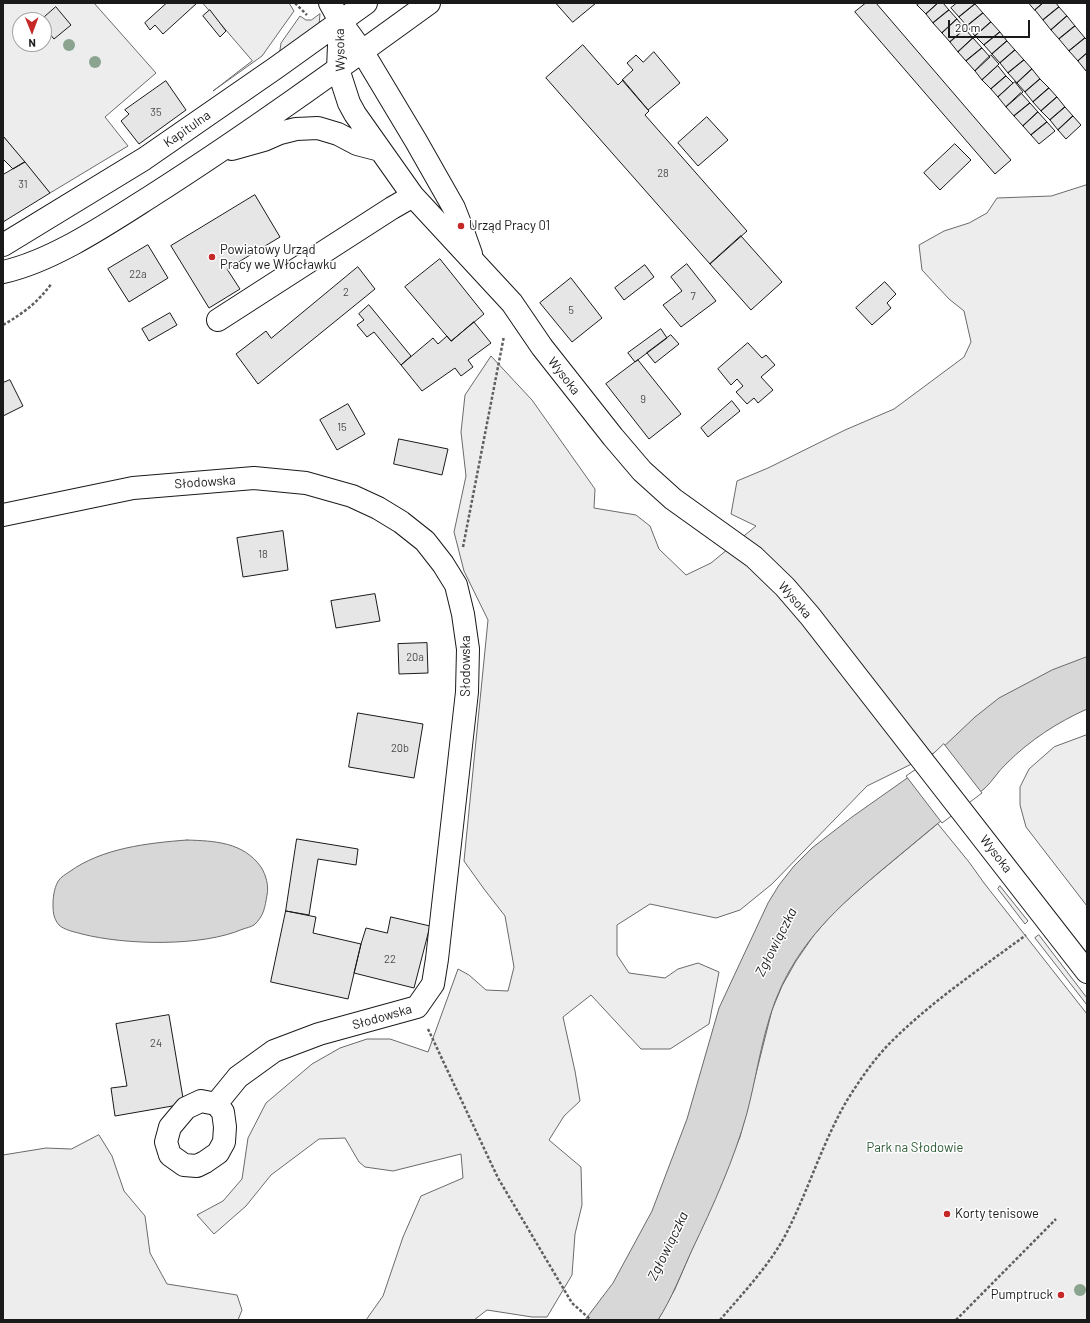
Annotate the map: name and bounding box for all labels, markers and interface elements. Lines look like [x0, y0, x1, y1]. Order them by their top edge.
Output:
north arrow [12, 12, 52, 52]
scale bar [950, 12, 1032, 38]
text: 20 m [955, 20, 981, 34]
street label: Wysoka [332, 28, 348, 72]
text: N [28, 37, 36, 50]
house number: 35 [150, 105, 162, 119]
street label: Kapitulna [161, 107, 213, 151]
house number: 28 [657, 166, 669, 180]
house number: 31 [18, 177, 28, 191]
place label: Urząd Pracy 01 [469, 218, 550, 234]
marker: Urząd Pracy 01 [456, 221, 466, 231]
place label: Powiatowy Urząd Pracy we Włocławku [220, 242, 337, 273]
marker: Powiatowy Urząd Pracy we Włocławku [207, 252, 217, 262]
house number: 22a [129, 267, 147, 281]
house number: 2 [343, 285, 349, 299]
house number: 7 [690, 289, 696, 303]
house number: 5 [568, 303, 574, 317]
street label: Wysoka [545, 354, 583, 398]
house number: 9 [640, 392, 646, 406]
house number: 15 [337, 420, 347, 434]
street label: Słodowska [174, 472, 236, 492]
house number: 18 [258, 547, 268, 561]
street label: Wysoka [775, 579, 815, 621]
street label: Słodowska [458, 635, 474, 697]
house number: 20a [406, 650, 424, 664]
house number: 20b [391, 741, 409, 755]
street label: Wysoka [977, 832, 1015, 876]
water label: Zgłowiączka [752, 905, 800, 979]
house number: 22 [384, 952, 396, 966]
street label: Słodowska [350, 1001, 414, 1033]
house number: 24 [150, 1036, 162, 1050]
park label: Park na Słodowie [866, 1140, 964, 1156]
place label: Korty tenisowe [955, 1206, 1039, 1222]
water label: Zgłowiączka [644, 1209, 692, 1283]
marker: Korty tenisowe [942, 1209, 952, 1219]
place label: Pumptruck [991, 1287, 1053, 1303]
marker: Pumptruck [1056, 1290, 1066, 1300]

